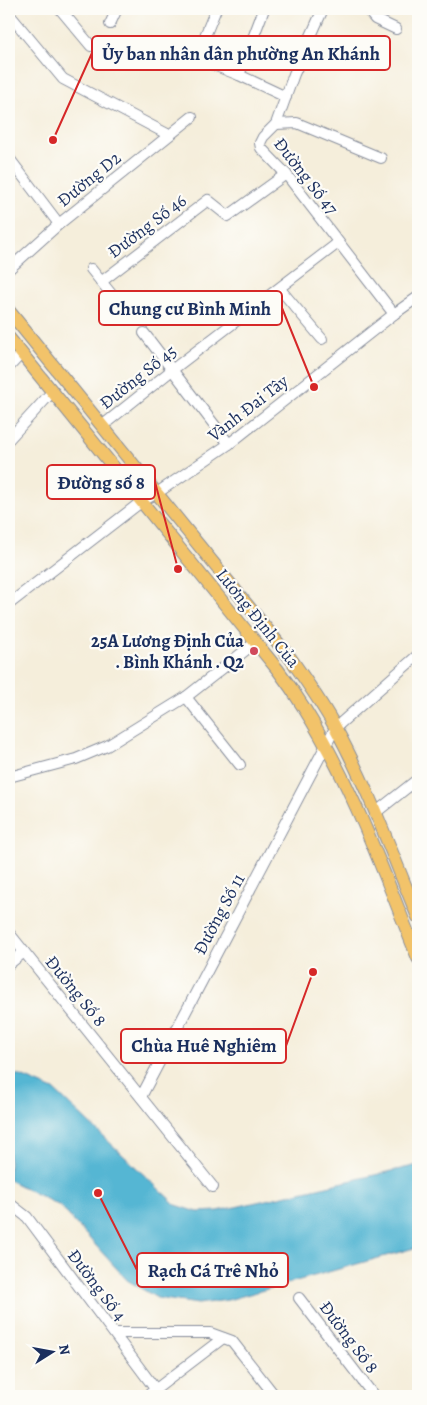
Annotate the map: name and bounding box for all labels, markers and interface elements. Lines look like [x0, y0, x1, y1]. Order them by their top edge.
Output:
callout: Ủy ban nhân dân phường An Khánh [92, 36, 390, 70]
text: Ủy ban nhân dân phường An Khánh [102, 41, 380, 67]
street label: Đường Số 47 [268, 132, 344, 220]
street label: Đường D2 [52, 146, 126, 212]
street label: Đường Số 46 [103, 189, 191, 263]
callout: Chung cư Bình Minh [99, 291, 282, 325]
text: Chung cư Bình Minh [109, 296, 271, 322]
street label: Đường Số 45 [94, 339, 182, 415]
street label: Vành Đai Tây [202, 368, 294, 448]
callout: Đường số 8 [47, 465, 155, 499]
text: Đường số 8 [57, 470, 145, 496]
street label: Lương Định Của [211, 563, 306, 673]
place label: 25A Lương Định Của . Bình Khánh . Q2 [91, 629, 244, 674]
marker: 25A Lương Định Của . Bình Khánh . Q2 [248, 645, 260, 657]
street label: Đường Số 11 [188, 869, 250, 959]
street label: Đường Số 8 [40, 950, 112, 1032]
callout: Chùa Huê Nghiêm [121, 1029, 286, 1063]
text: Chùa Huê Nghiêm [131, 1033, 277, 1059]
street label: Đường Số 4 [62, 1244, 132, 1326]
callout: Rạch Cá Trê Nhỏ [137, 1253, 288, 1287]
text: Rạch Cá Trê Nhỏ [147, 1258, 279, 1284]
street label: Đường Số 8 [314, 1296, 384, 1378]
north arrow [28, 1328, 78, 1378]
text: N [54, 1343, 75, 1356]

